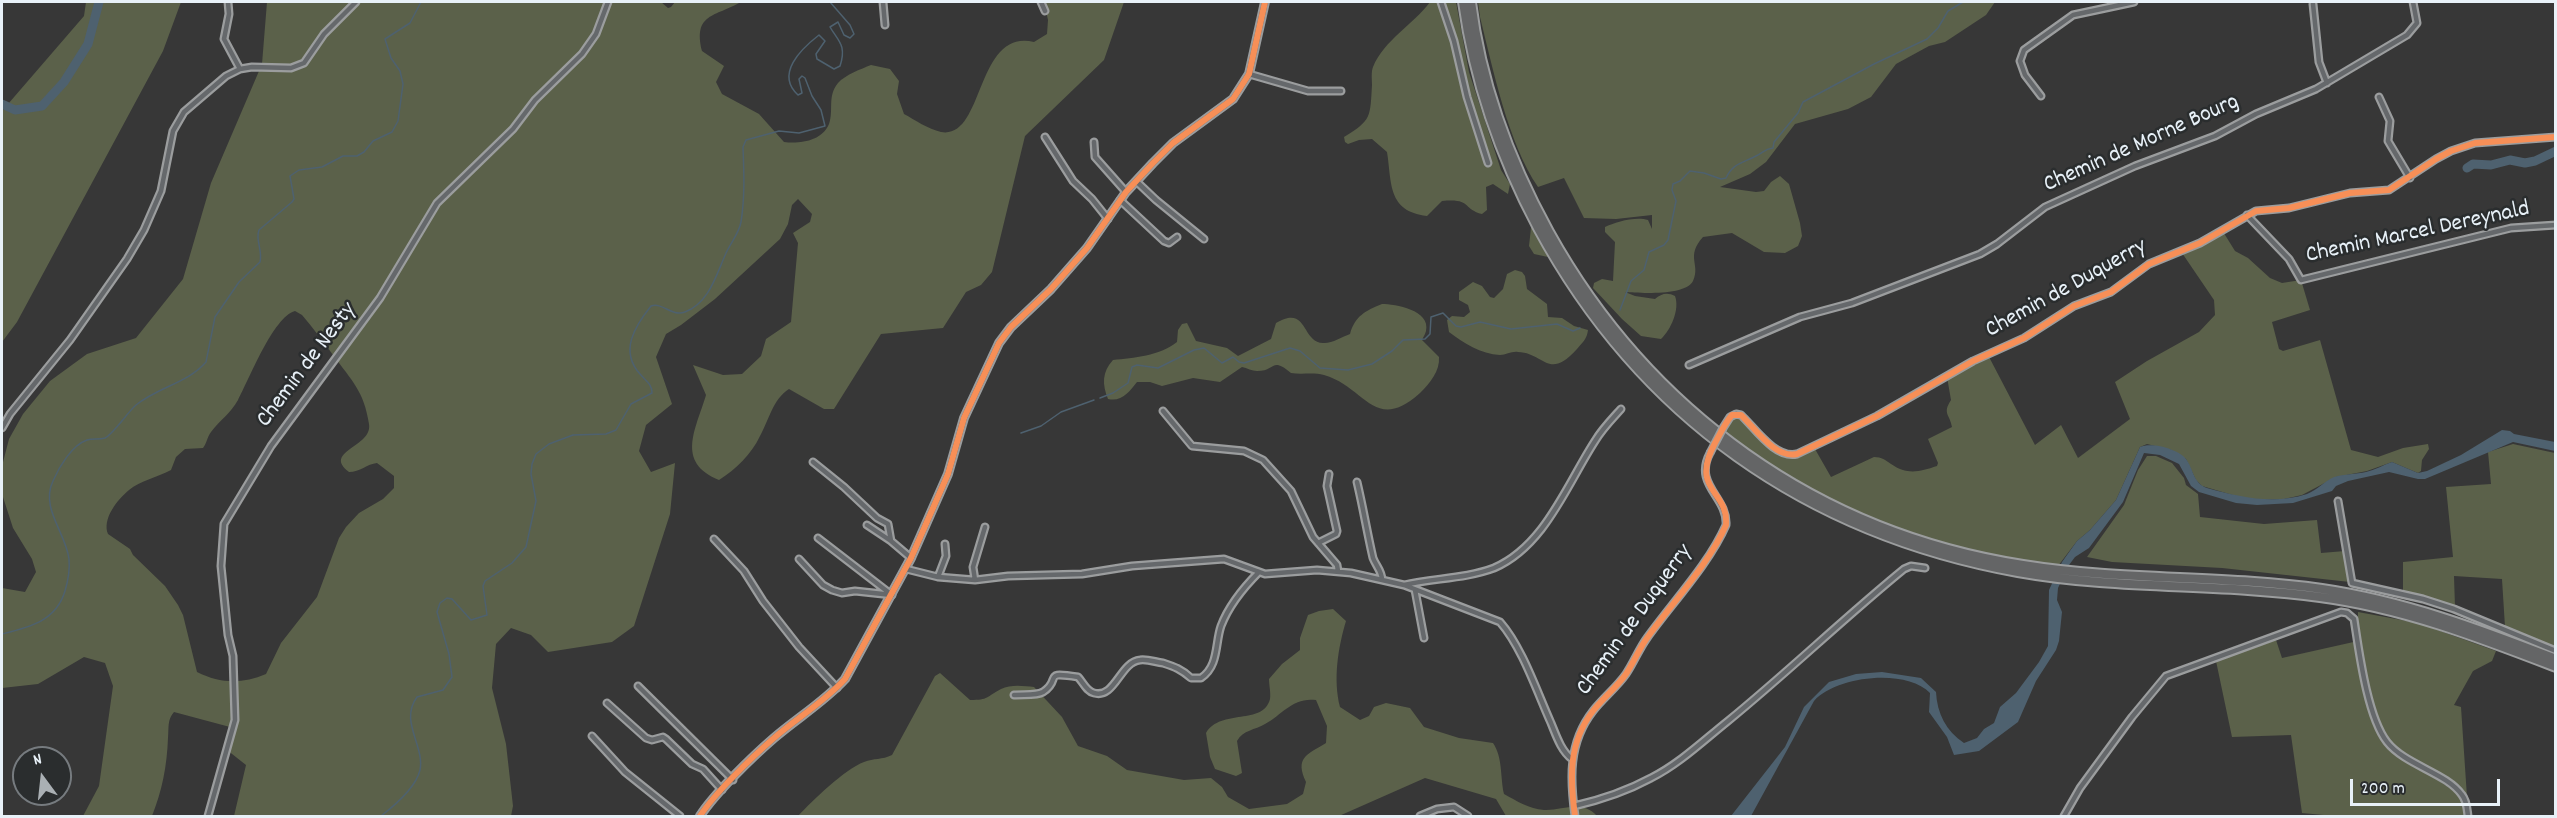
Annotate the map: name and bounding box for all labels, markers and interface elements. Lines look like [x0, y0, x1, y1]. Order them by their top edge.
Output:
street label: Chemin de Morne Bourg [2040, 89, 2244, 201]
street label: Chemin Marcel Dereynald [2304, 196, 2532, 272]
street label: Chemin de Duquerry [1981, 234, 2153, 346]
street label: Chemin de Nesty [252, 298, 364, 434]
street label: Chemin de Duquerry [1571, 540, 1701, 702]
north arrow [12, 746, 72, 806]
text: N [31, 748, 45, 772]
scale bar [2353, 767, 2503, 805]
text: 200 m [2361, 777, 2405, 802]

